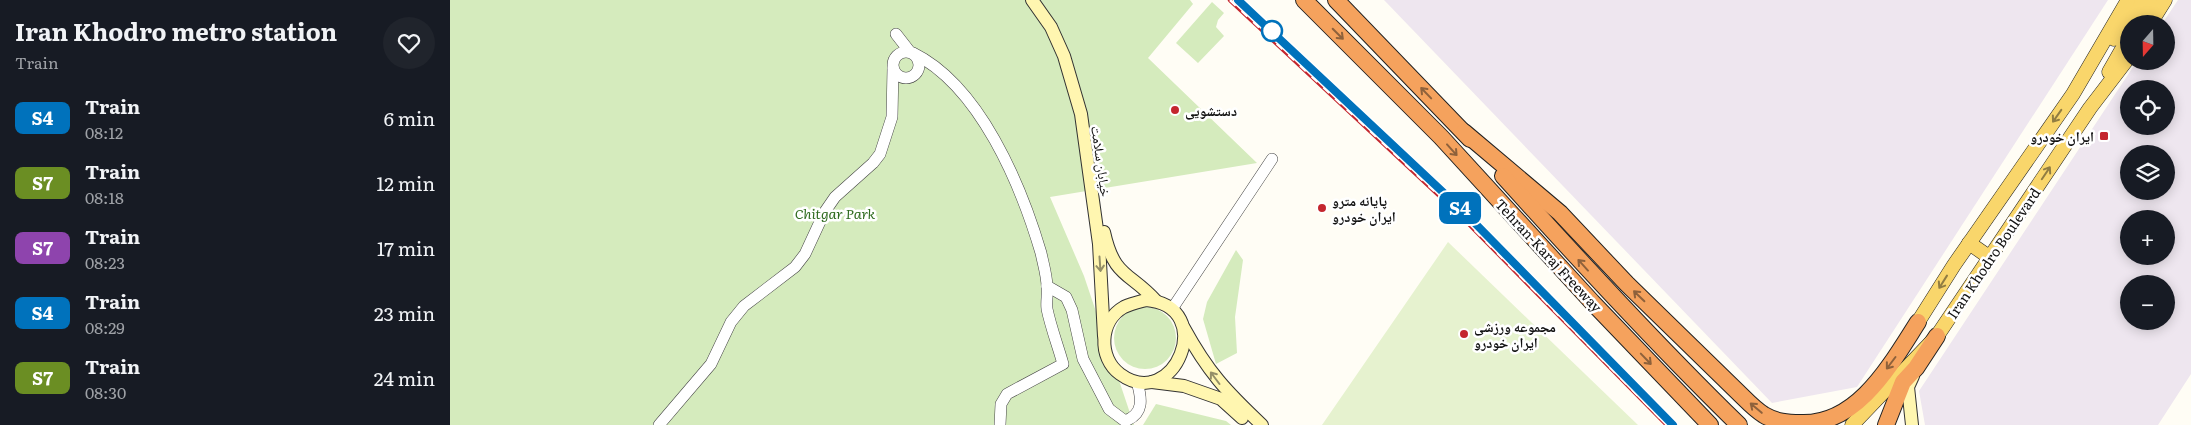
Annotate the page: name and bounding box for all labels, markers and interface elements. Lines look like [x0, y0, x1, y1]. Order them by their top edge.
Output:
text: Iran Khodro metro station [15, 13, 337, 48]
north arrow [2120, 15, 2175, 70]
map controls [2120, 15, 2175, 330]
button: heart [383, 17, 435, 69]
unlabelled marker [1261, 20, 1283, 42]
one-way arrow [1332, 28, 1344, 41]
text: Train [15, 50, 59, 74]
button: locate [2120, 80, 2175, 135]
one-way arrow [1420, 87, 1432, 99]
text: Train [85, 92, 140, 120]
place label: دستشویی [1185, 100, 1237, 120]
text: S4 [32, 104, 53, 131]
text: 6 min [384, 104, 435, 132]
marker: دستشویی [1169, 104, 1181, 116]
one-way arrow [2052, 109, 2062, 123]
text: 08:12 [85, 120, 123, 144]
street label: خیابان سلامت [1087, 124, 1117, 198]
place label: ایران خودرو [2030, 126, 2094, 146]
marker: ایران خودرو [2098, 130, 2110, 142]
one-way arrow [1446, 143, 1458, 156]
button: layers [2120, 145, 2175, 200]
text: Train [85, 157, 140, 185]
one-way arrow [2041, 167, 2051, 181]
text: S7 [32, 169, 53, 196]
text: 12 min [376, 169, 435, 197]
street label: Iran Khodro Boulevard [1942, 183, 2045, 322]
text: 08:18 [85, 185, 124, 209]
place label: پایانه مترو ایران خودرو [1332, 190, 1396, 226]
line badge: S4 [1438, 192, 1482, 224]
text: S4 [1449, 194, 1471, 221]
street label: Tehran-Karaj Freeway [1491, 194, 1608, 317]
marker: پایانه مترو ایران خودرو [1316, 202, 1328, 214]
park label: Chitgar Park [795, 203, 876, 223]
button: + [2120, 210, 2175, 265]
text: Train [85, 222, 140, 250]
text: S7 [32, 234, 53, 261]
text: 17 min [377, 234, 435, 262]
text: 08:23 [85, 250, 125, 274]
one-way arrow [1095, 256, 1105, 272]
one-way arrow [1577, 258, 1589, 271]
one-way arrow [1937, 275, 1947, 289]
button: − [2120, 275, 2175, 330]
text: Train [85, 287, 140, 315]
one-way arrow [1632, 290, 1645, 302]
text: S4 [32, 299, 53, 326]
text: 23 min [374, 299, 435, 327]
text: 08:29 [85, 315, 125, 339]
place label: مجموعه ورزشی ایران خودرو [1474, 316, 1556, 352]
marker: مجموعه ورزشی ایران خودرو [1458, 328, 1470, 340]
text: Train [85, 352, 140, 380]
one-way arrow [1640, 352, 1652, 365]
one-way arrow [1886, 356, 1896, 370]
text: S7 [32, 364, 53, 391]
text: 24 min [374, 364, 435, 392]
one-way arrow [1210, 371, 1220, 385]
text: 08:30 [85, 380, 126, 404]
one-way arrow [1750, 403, 1763, 414]

